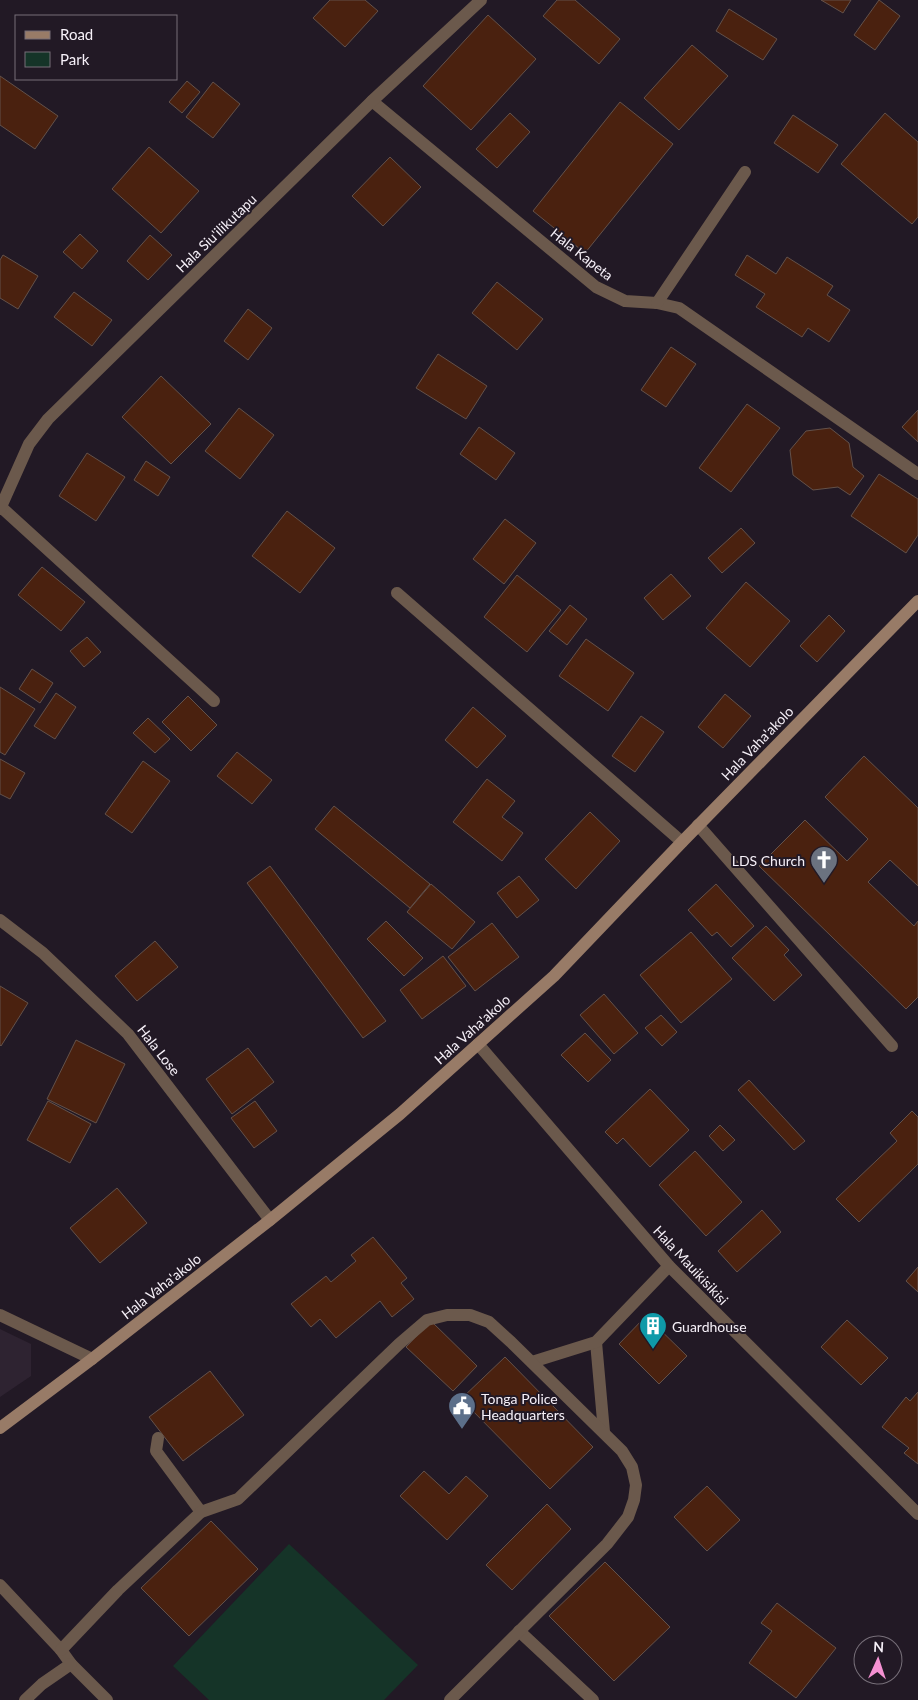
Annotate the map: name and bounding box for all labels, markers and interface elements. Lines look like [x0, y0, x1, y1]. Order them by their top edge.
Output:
legend [15, 15, 178, 80]
text: Road [60, 25, 93, 43]
text: Park [60, 50, 90, 68]
street label: Hala Siu'ilikutapu [172, 190, 260, 276]
street label: Hala Kapeta [547, 224, 617, 284]
street label: Hala Vaha'akolo [717, 702, 797, 784]
church icon: LDS Church [809, 845, 839, 884]
place label: LDS Church [732, 852, 805, 869]
street label: Hala Vaha'akolo [431, 990, 514, 1068]
street label: Hala Lose [134, 1021, 184, 1079]
street label: Hala Mauikisikisi [650, 1222, 732, 1308]
street label: Hala Vaha'akolo [118, 1250, 204, 1322]
building icon: Guardhouse [638, 1311, 668, 1350]
place label: Guardhouse [672, 1318, 747, 1335]
place label: Tonga Police Headquarters [481, 1390, 565, 1423]
public building icon: Tonga Police Headquarters [447, 1391, 477, 1430]
north arrow [853, 1635, 903, 1685]
text: N [873, 1638, 885, 1655]

